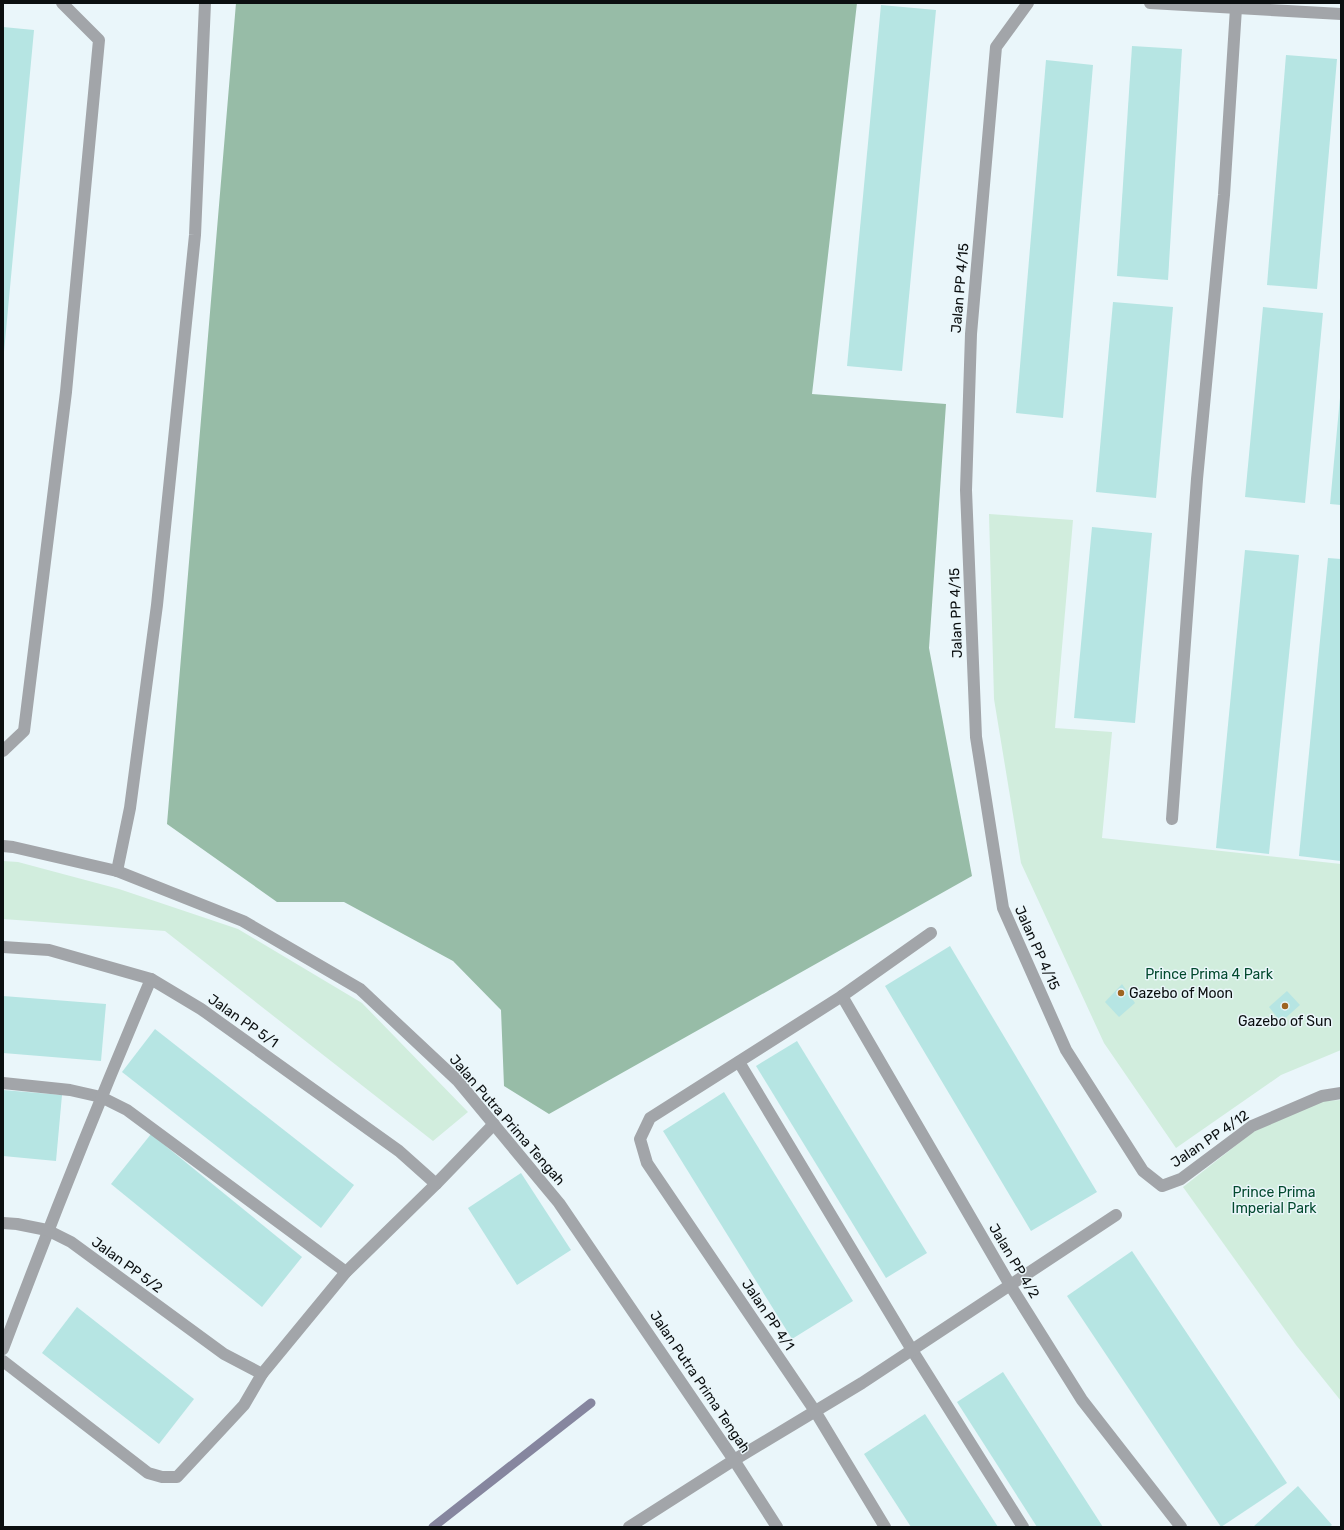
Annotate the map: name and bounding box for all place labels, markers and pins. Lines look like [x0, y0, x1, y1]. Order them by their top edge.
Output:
place label: Gazebo of Moon [1129, 985, 1233, 1002]
marker: Gazebo of Moon [1116, 988, 1126, 998]
marker: Gazebo of Sun [1280, 1001, 1290, 1011]
place label: Gazebo of Sun [1238, 1013, 1332, 1030]

